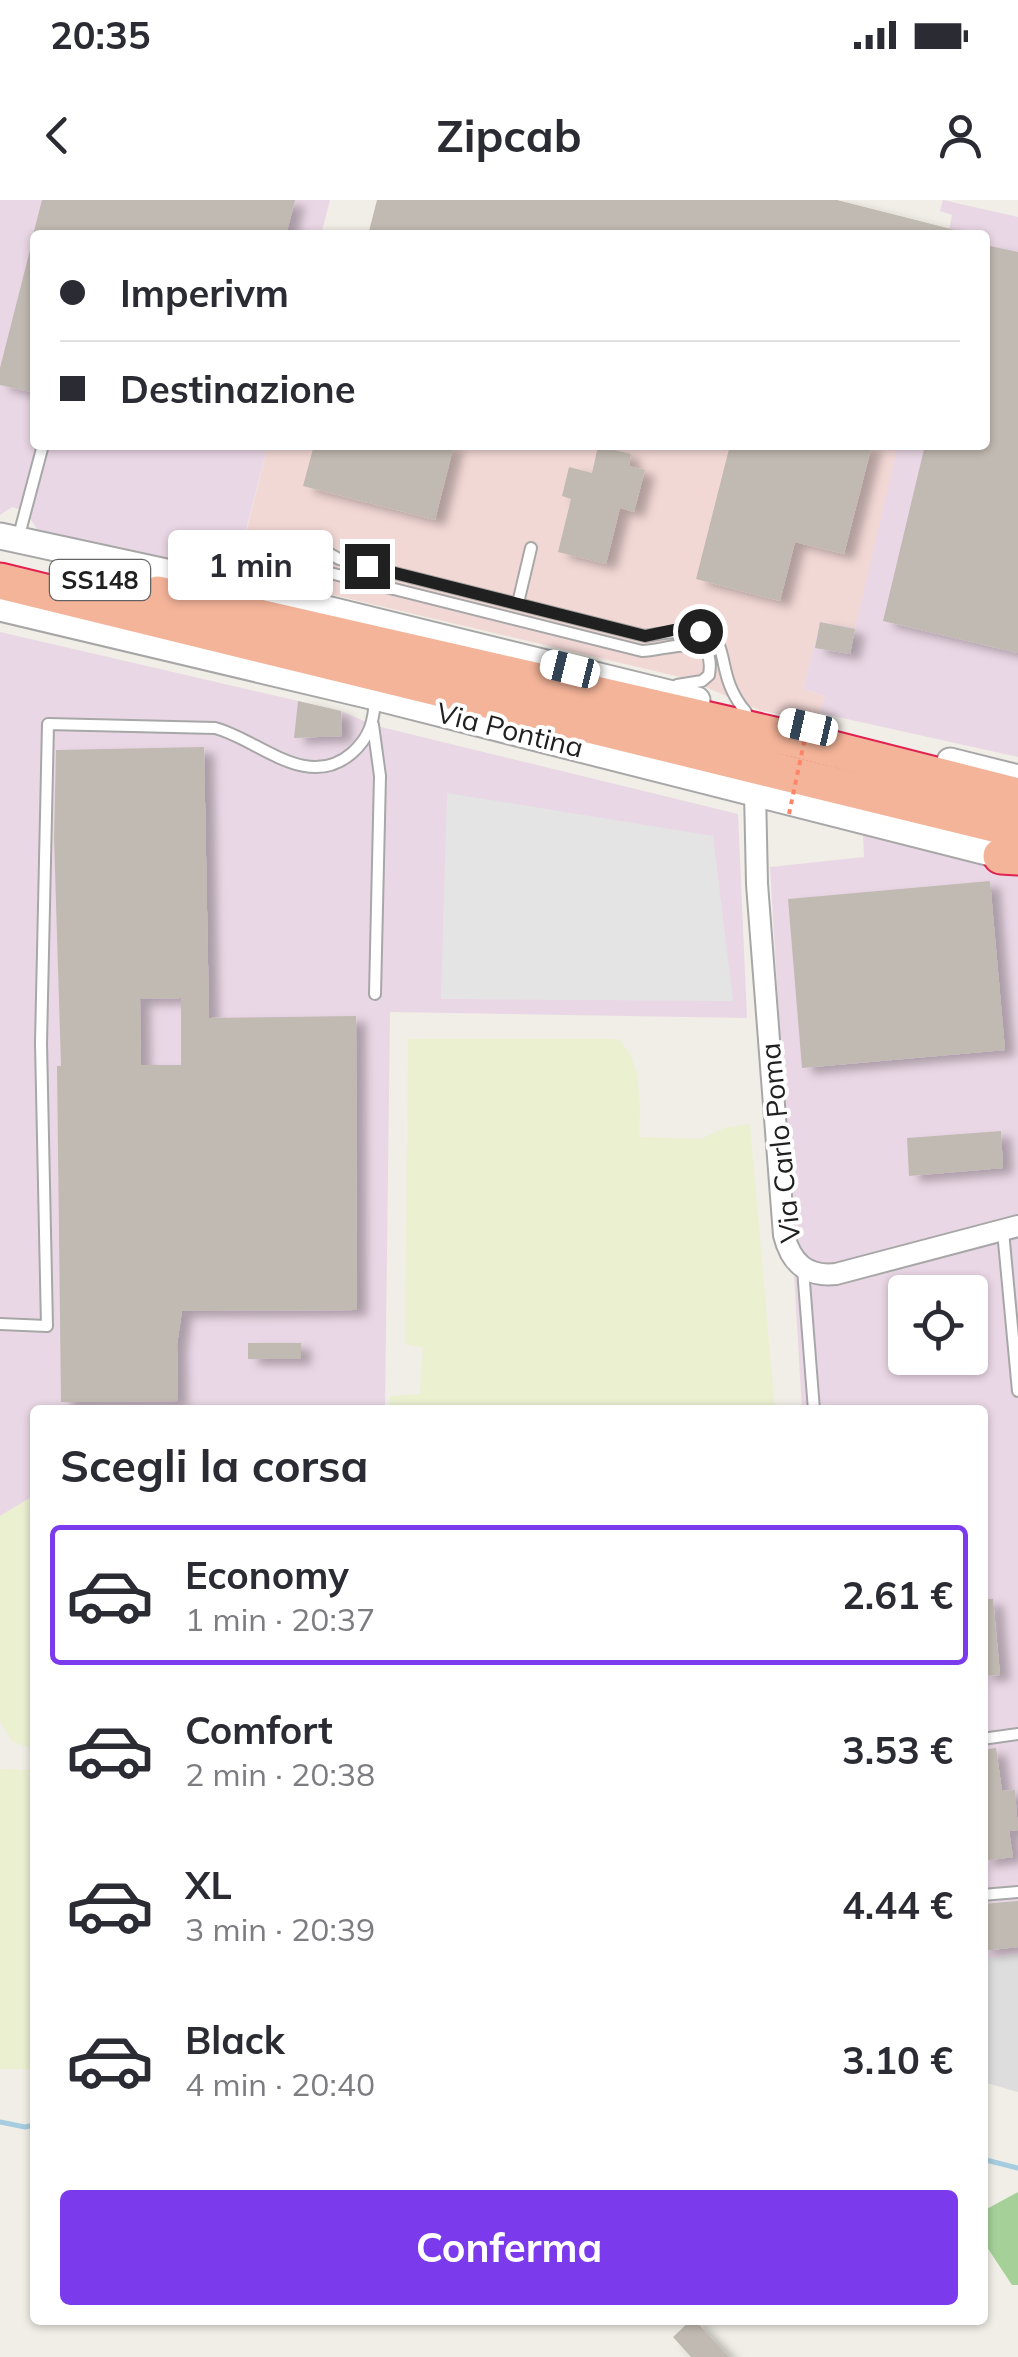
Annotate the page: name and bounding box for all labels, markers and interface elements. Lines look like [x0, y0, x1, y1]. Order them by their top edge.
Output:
text: 20:35 [50, 11, 151, 59]
text: Zipcab [436, 107, 582, 163]
icon: back [30, 108, 85, 163]
icon: person [933, 108, 988, 163]
text: Imperivm [120, 269, 289, 317]
text: Destinazione [120, 365, 356, 413]
callout: 1 min [167, 531, 332, 601]
route end [345, 544, 390, 589]
text: 1 min [208, 545, 293, 585]
road number: SS148 [50, 560, 150, 600]
route start [678, 609, 723, 654]
car [537, 647, 603, 691]
street label: Via Pontina [433, 694, 587, 765]
car [775, 706, 841, 748]
street label: Via Carlo Poma [752, 1041, 807, 1245]
map controls [888, 1275, 988, 1375]
button: locate [888, 1275, 988, 1375]
text: Scegli la corsa [60, 1437, 368, 1493]
icon: car [65, 1550, 155, 1640]
text: Economy [185, 1551, 349, 1599]
text: 2.61 € [842, 1571, 953, 1619]
text: 1 min · 20:37 [185, 1599, 375, 1639]
icon: car [65, 1705, 155, 1795]
text: Comfort [185, 1706, 333, 1754]
text: 3.53 € [842, 1726, 953, 1774]
text: 2 min · 20:38 [185, 1754, 375, 1794]
icon: car [65, 1860, 155, 1950]
text: XL [185, 1861, 232, 1909]
text: 4.44 € [842, 1881, 953, 1929]
text: 3 min · 20:39 [185, 1909, 375, 1949]
icon: car [65, 2015, 155, 2105]
text: Black [185, 2016, 285, 2064]
text: 3.10 € [842, 2036, 953, 2084]
text: 4 min · 20:40 [185, 2064, 375, 2104]
button: Conferma [60, 2190, 958, 2305]

